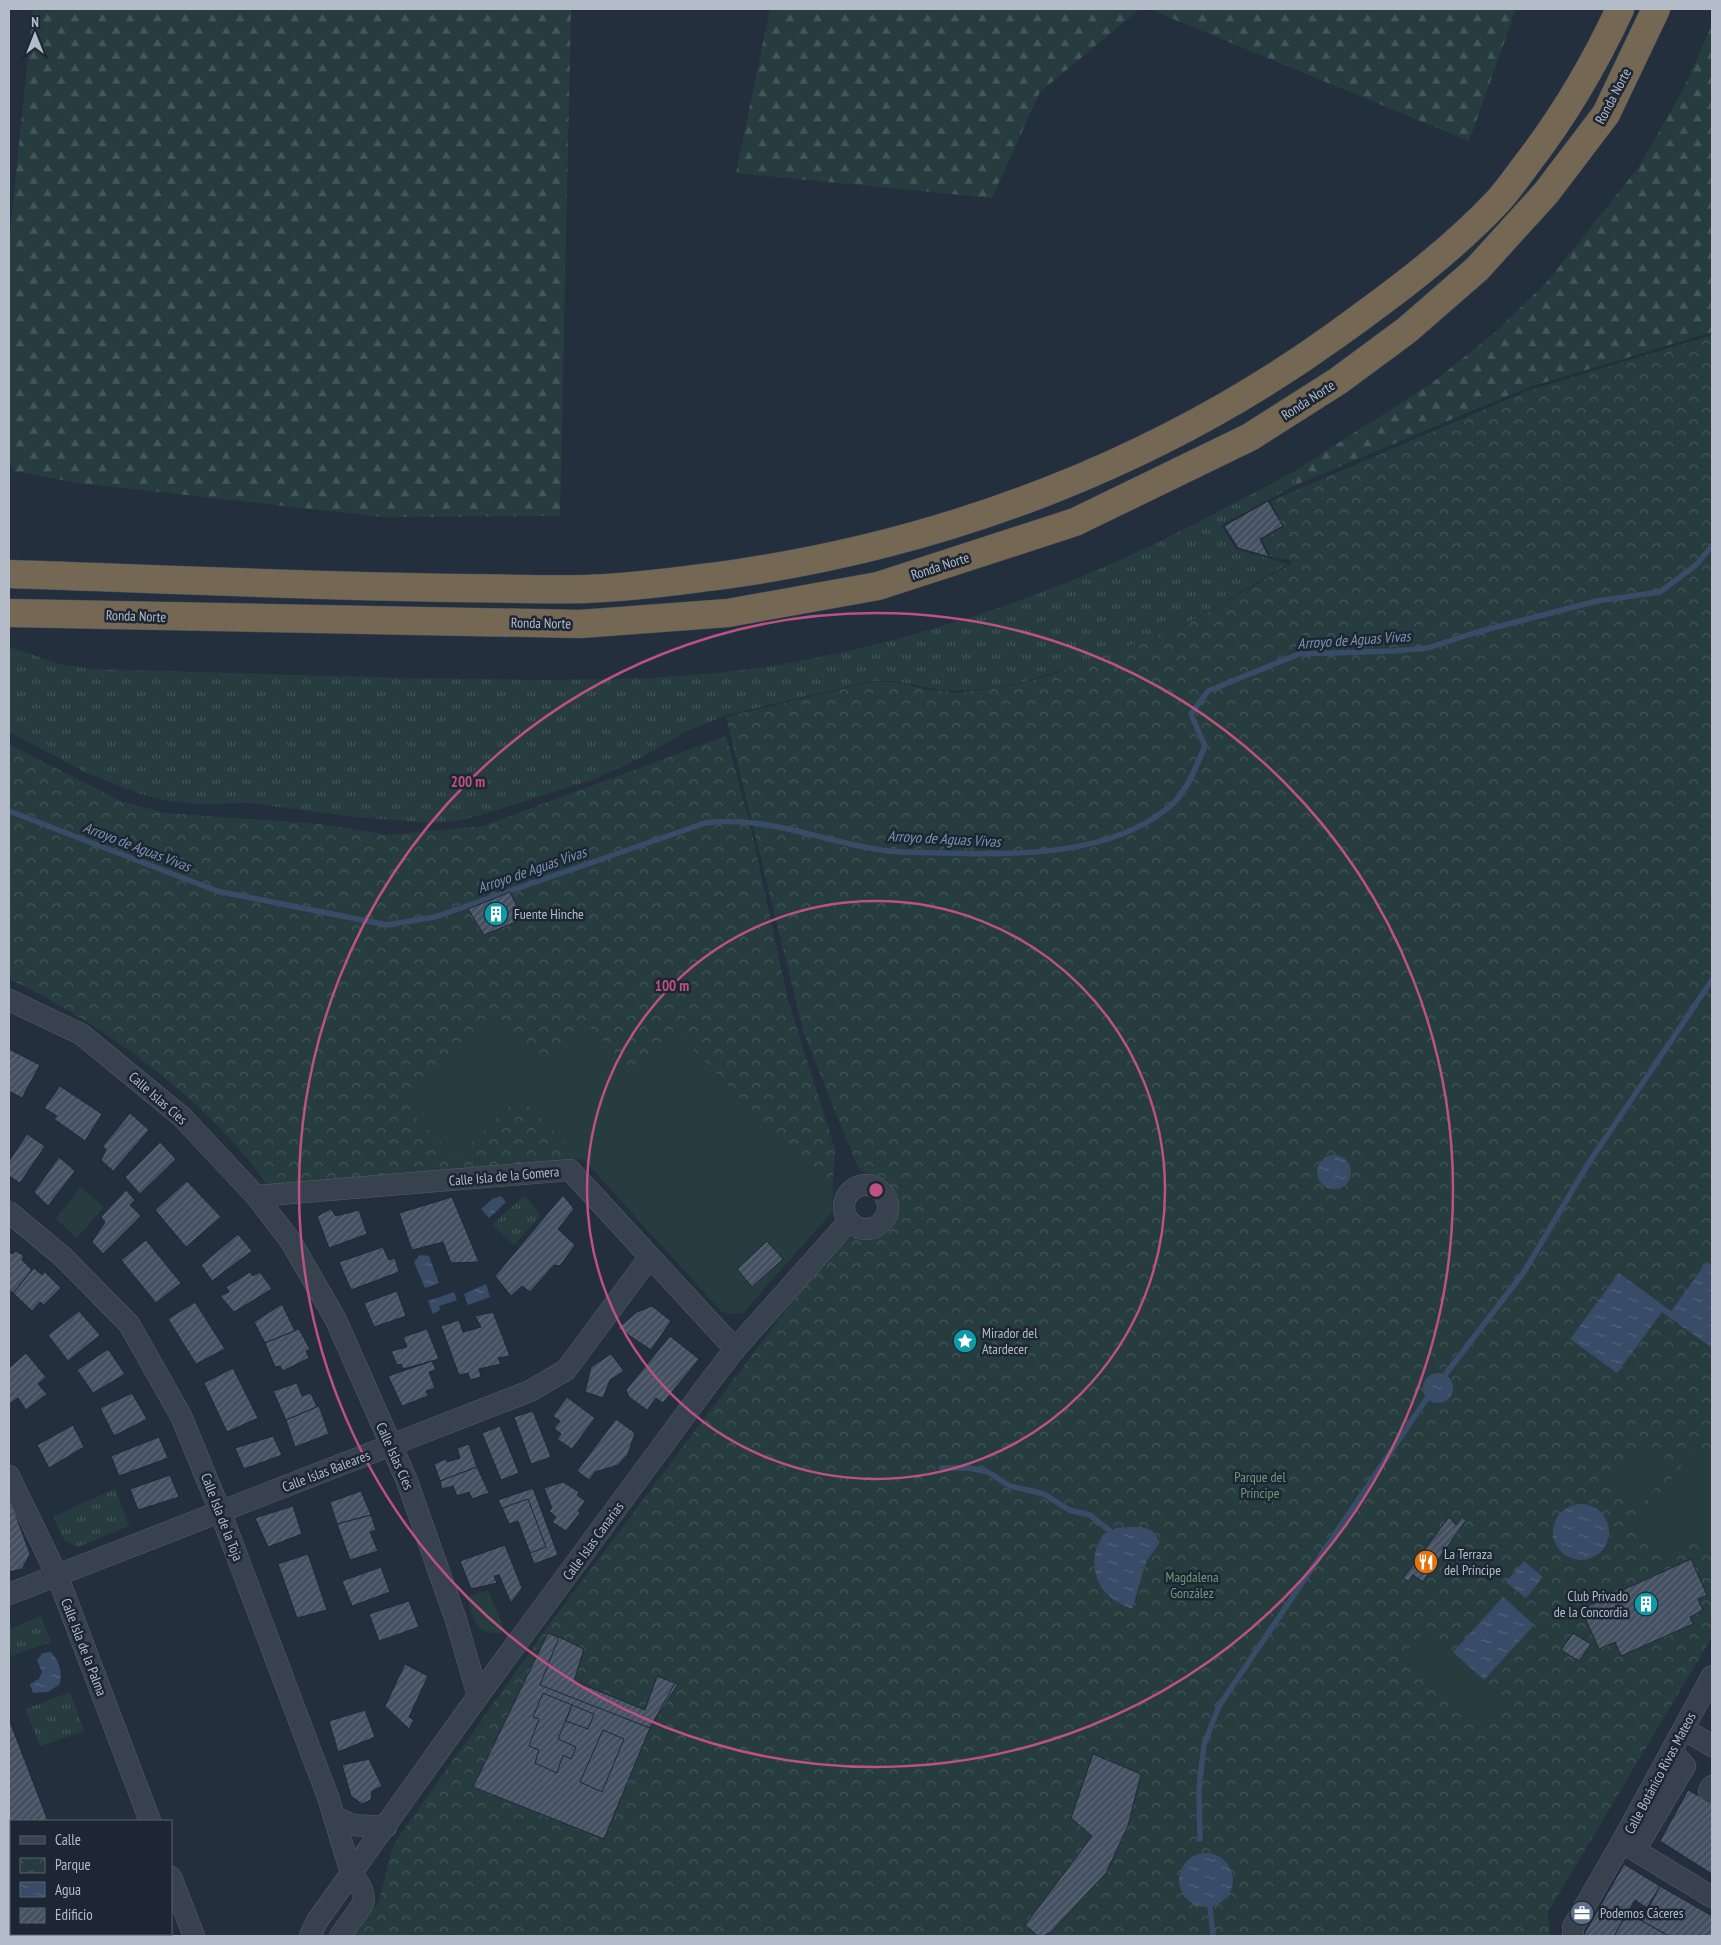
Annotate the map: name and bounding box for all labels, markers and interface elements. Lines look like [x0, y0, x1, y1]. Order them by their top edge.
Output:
north arrow [10, 10, 60, 60]
text: N [31, 13, 39, 31]
street label: Ronda Norte [1591, 65, 1635, 127]
street label: Ronda Norte [1278, 376, 1338, 424]
street label: Ronda Norte [909, 548, 972, 584]
street label: Ronda Norte [106, 606, 167, 626]
street label: Ronda Norte [511, 613, 571, 633]
water label: Arroyo de Aguas Vivas [1297, 626, 1413, 653]
text: 200 m [451, 772, 485, 791]
water label: Arroyo de Aguas Vivas [81, 817, 195, 876]
water label: Arroyo de Aguas Vivas [887, 826, 1003, 851]
water label: Arroyo de Aguas Vivas [475, 841, 590, 897]
building icon: Fuente Hinche [483, 901, 509, 927]
place label: Fuente Hinche [514, 905, 584, 923]
text: 100 m [655, 976, 689, 995]
street label: Calle Islas Cíes [125, 1068, 191, 1128]
street label: Calle Isla de la Gomera [448, 1162, 560, 1190]
centre of rings [867, 1181, 885, 1199]
place label: Mirador del Atardecer [982, 1324, 1038, 1358]
place icon: Mirador del Atardecer [952, 1328, 978, 1354]
street label: Calle Islas Cíes [372, 1420, 418, 1493]
street label: Calle Islas Baleares [279, 1446, 373, 1496]
park label: Parque del Príncipe [1234, 1468, 1286, 1502]
street label: Calle Isla de la Toja [197, 1471, 247, 1563]
street label: Calle Islas Canarias [559, 1498, 628, 1584]
place label: La Terraza del Príncipe [1444, 1545, 1501, 1579]
restaurant icon: La Terraza del Príncipe [1413, 1549, 1439, 1575]
park label: Magdalena González [1165, 1568, 1219, 1602]
place label: Club Privado de la Concordia [1554, 1587, 1628, 1621]
building icon: Club Privado de la Concordia [1633, 1591, 1659, 1617]
street label: Calle Isla de la Palma [57, 1596, 111, 1698]
street label: Calle Botánico Rivas Mateos [1620, 1709, 1700, 1837]
legend [10, 1820, 172, 1935]
text: Calle [55, 1830, 81, 1849]
text: Parque [55, 1855, 91, 1874]
text: Agua [55, 1880, 81, 1899]
office icon: Podemos Cáceres [1569, 1900, 1595, 1926]
place label: Podemos Cáceres [1600, 1904, 1684, 1922]
text: Edificio [55, 1905, 93, 1924]

